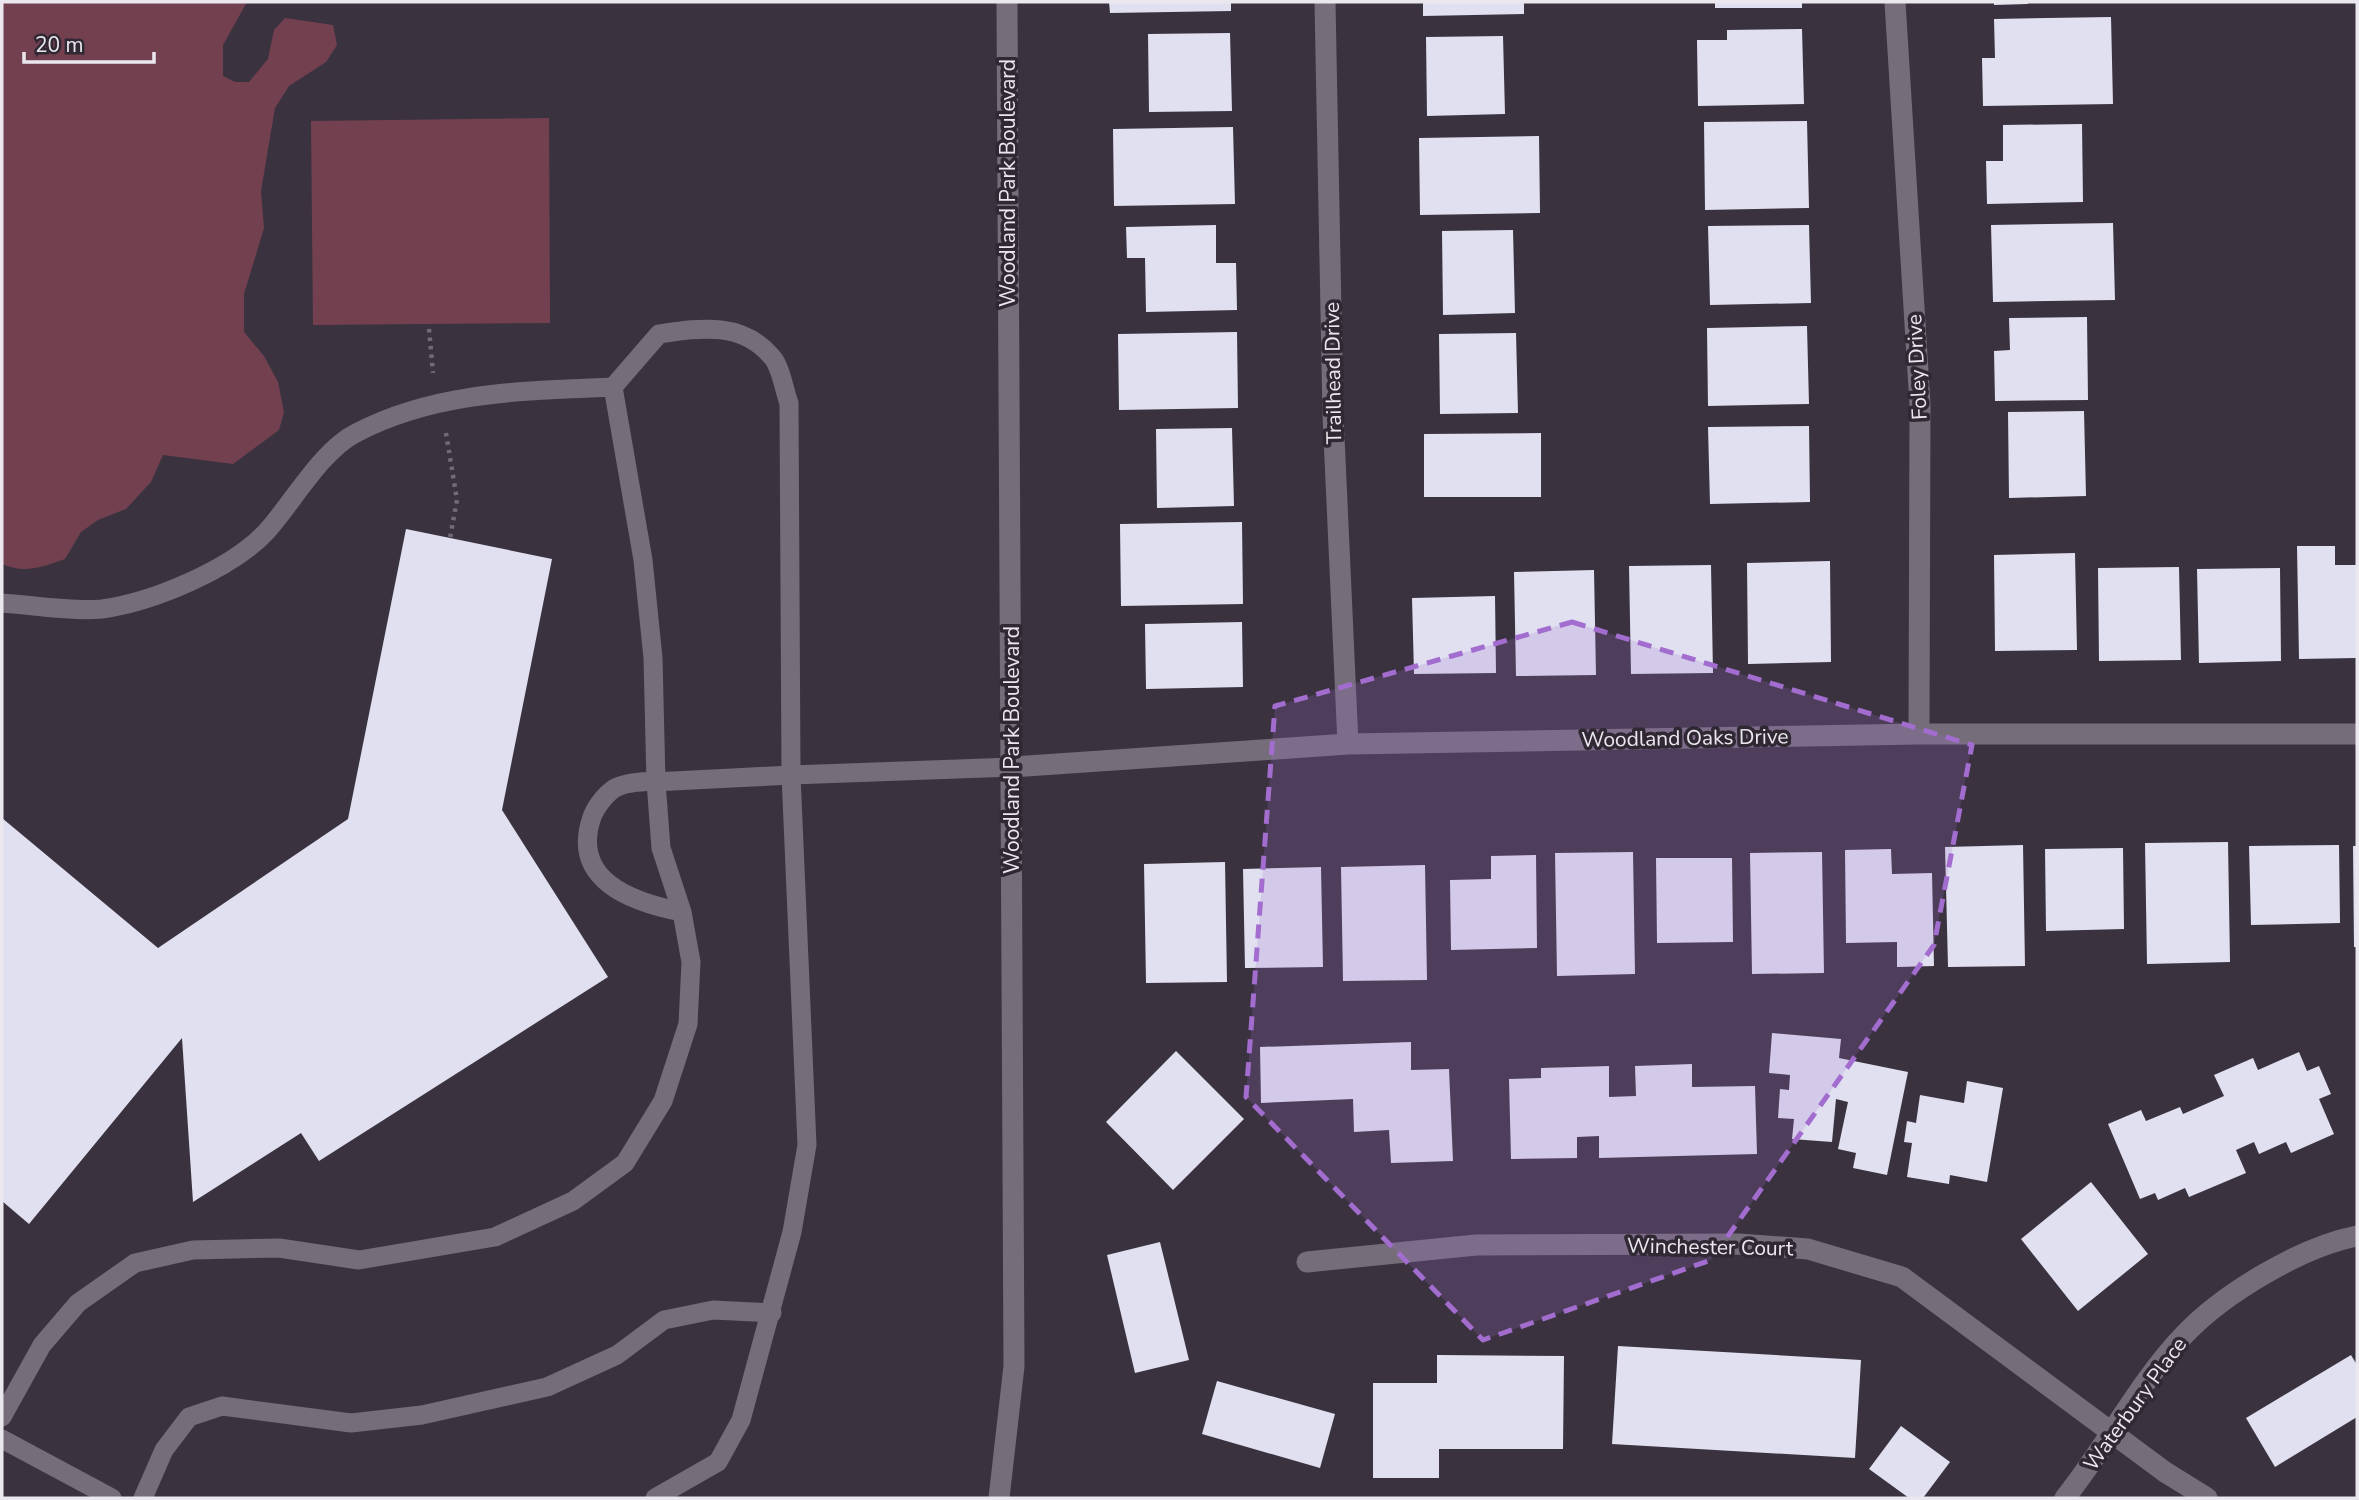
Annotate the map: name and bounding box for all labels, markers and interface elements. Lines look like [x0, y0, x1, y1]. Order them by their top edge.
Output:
scale bar [24, 21, 154, 65]
text: 20 m [35, 31, 84, 59]
street label: Woodland Park Boulevard [994, 59, 1022, 307]
street label: Trailhead Drive [1318, 302, 1348, 444]
street label: Foley Drive [1900, 313, 1934, 421]
street label: Woodland Park Boulevard [998, 626, 1026, 874]
street label: Woodland Oaks Drive [1581, 722, 1789, 754]
street label: Winchester Court [1627, 1232, 1794, 1262]
street label: Waterbury Place [2077, 1332, 2193, 1476]

